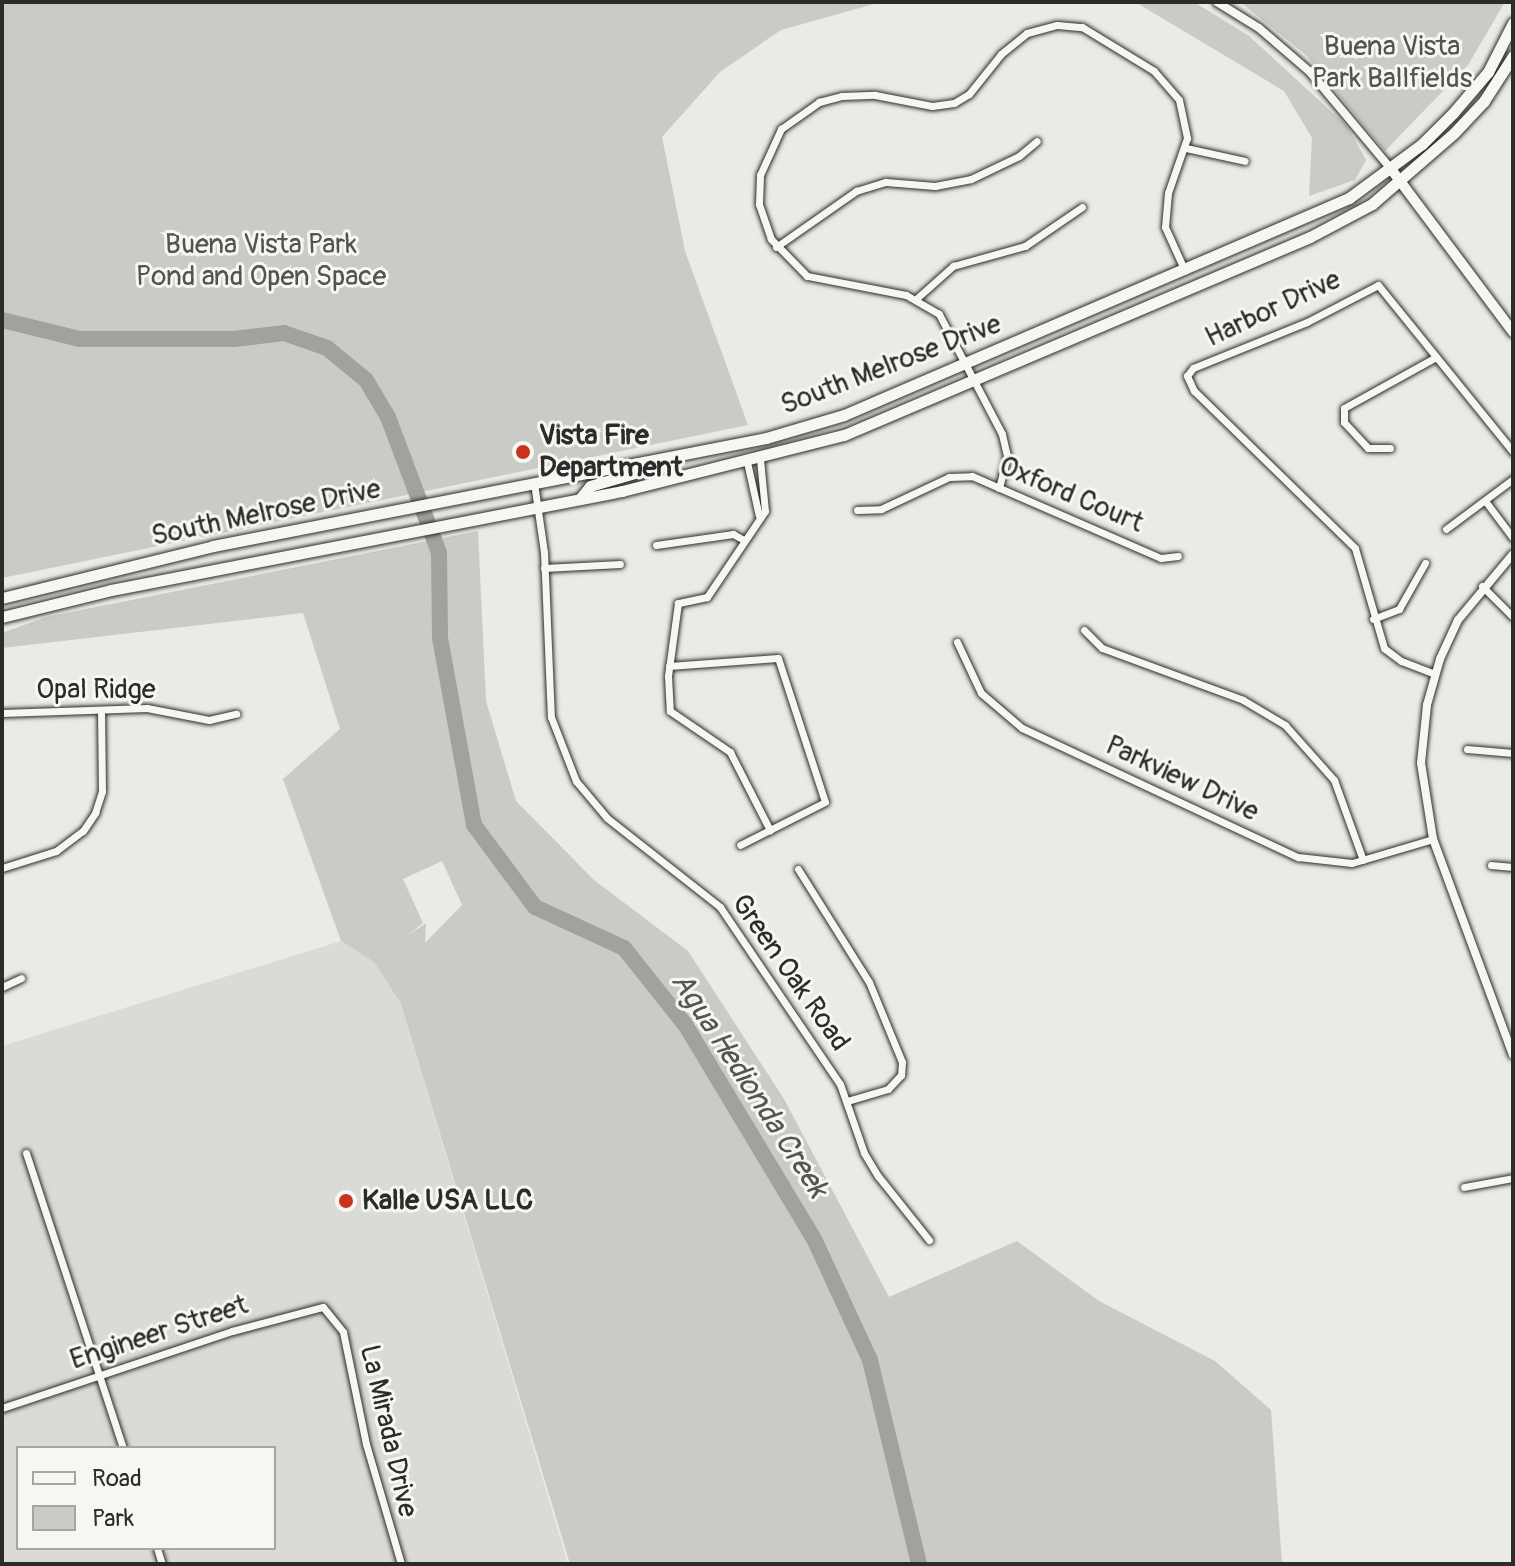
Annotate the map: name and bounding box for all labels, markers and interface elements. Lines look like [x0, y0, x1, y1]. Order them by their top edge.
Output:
park label: Buena Vista Park Ballfields [1312, 30, 1472, 96]
park label: Buena Vista Park Pond and Open Space [136, 228, 386, 294]
street label: Harbor Drive [1200, 263, 1346, 355]
street label: South Melrose Drive [776, 308, 1006, 422]
place label: Vista Fire Department [539, 419, 683, 485]
marker: Vista Fire Department [514, 443, 532, 461]
street label: Oxford Court [994, 450, 1148, 540]
street label: South Melrose Drive [148, 472, 384, 554]
street label: Opal Ridge [36, 673, 156, 707]
street label: Parkview Drive [1100, 729, 1264, 829]
street label: Green Oak Road [724, 888, 856, 1058]
water label: Agua Hedionda Creek [663, 966, 835, 1204]
place label: Kalle USA LLC [362, 1184, 533, 1218]
marker: Kalle USA LLC [337, 1192, 355, 1210]
street label: Engineer Street [66, 1288, 252, 1378]
street label: La Mirada Drive [352, 1342, 424, 1520]
legend [16, 1446, 276, 1550]
text: Road [92, 1464, 142, 1493]
text: Park [92, 1504, 134, 1533]

